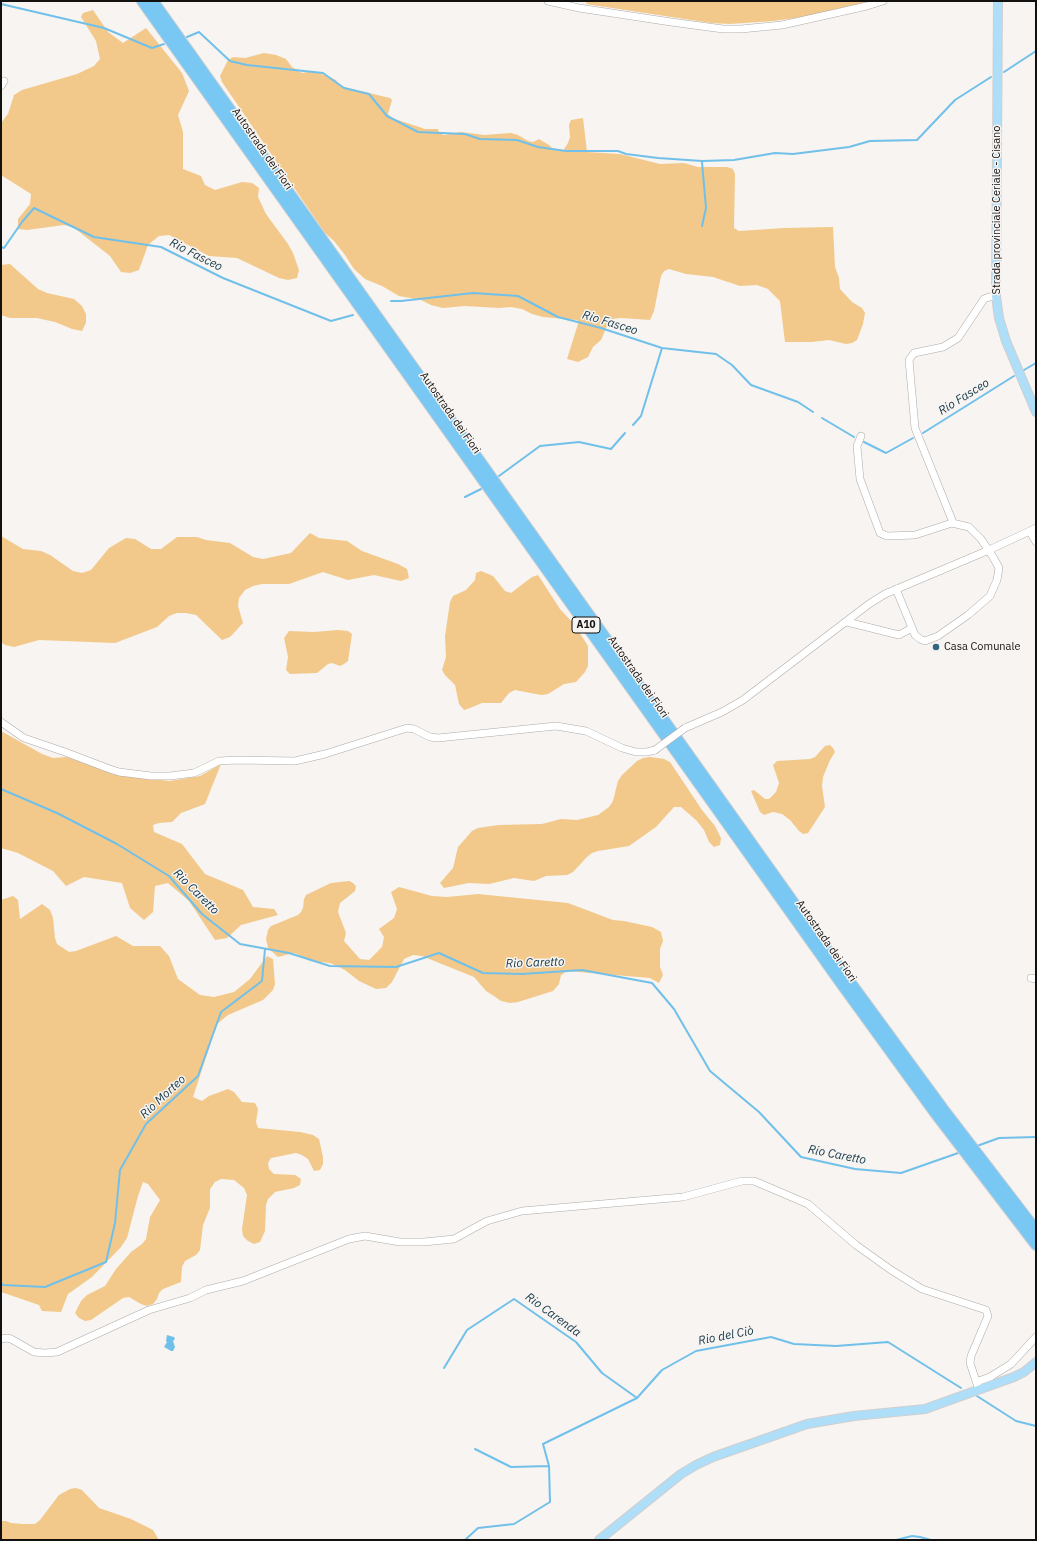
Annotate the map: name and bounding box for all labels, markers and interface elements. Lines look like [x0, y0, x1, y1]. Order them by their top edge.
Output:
street label: Autostrada dei Fiori [229, 106, 295, 192]
street label: Strada provinciale Ceriale - Cisano [990, 126, 1004, 294]
water label: Rio Fasceo [167, 236, 225, 274]
water label: Rio Fasceo [580, 308, 640, 338]
street label: Autostrada dei Fiori [417, 370, 483, 456]
water label: Rio Fasceo [936, 376, 992, 418]
road number: A10 [572, 617, 600, 633]
street label: Autostrada dei Fiori [605, 634, 671, 720]
place label: Casa Comunale [944, 640, 1021, 654]
marker: Casa Comunale [931, 642, 941, 652]
water label: Rio Caretto [170, 866, 222, 918]
street label: Autostrada dei Fiori [793, 898, 859, 984]
water label: Rio Caretto [505, 955, 565, 971]
water label: Rio Morteo [137, 1072, 189, 1122]
water label: Rio Caretto [807, 1142, 867, 1168]
water label: Rio Carenda [522, 1290, 584, 1340]
water label: Rio del Ciò [697, 1324, 755, 1348]

